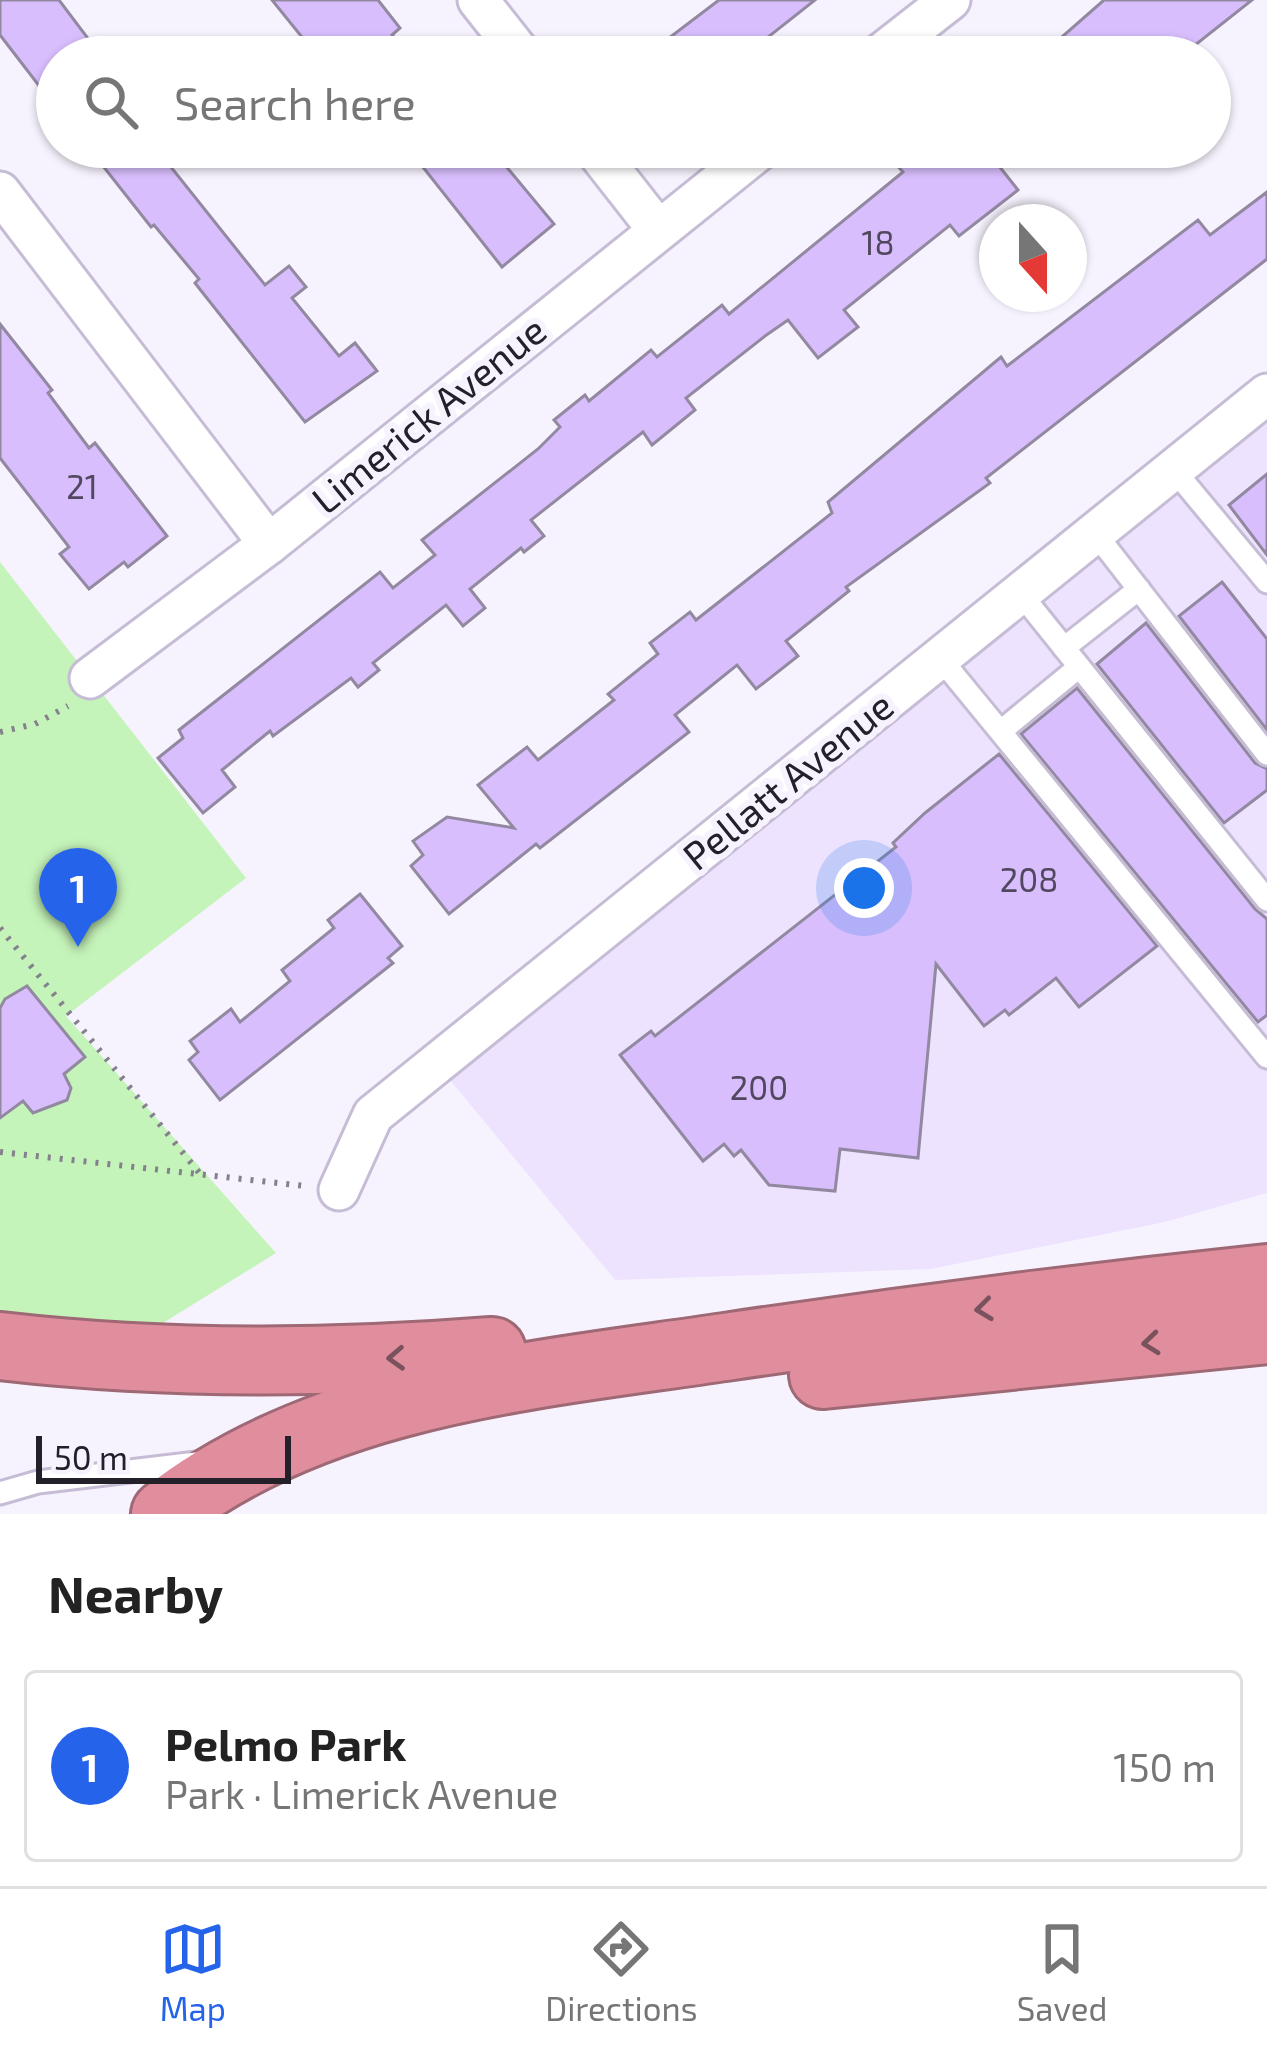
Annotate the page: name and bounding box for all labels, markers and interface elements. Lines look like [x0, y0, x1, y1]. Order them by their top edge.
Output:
search box [36, 36, 1231, 168]
icon: search [78, 69, 144, 135]
text: Search here [174, 75, 416, 129]
north arrow [979, 204, 1087, 312]
house number: 18 [861, 222, 895, 262]
street label: Limerick Avenue [302, 305, 554, 522]
house number: 21 [66, 466, 98, 506]
street label: Pellatt Avenue [673, 681, 902, 879]
pin: 1 [39, 848, 117, 947]
your location [834, 858, 894, 918]
house number: 208 [1000, 859, 1058, 899]
house number: 200 [730, 1067, 788, 1107]
one-way arrow [974, 1296, 994, 1322]
one-way arrow [1141, 1330, 1160, 1355]
one-way arrow [387, 1345, 405, 1371]
scale bar [36, 1430, 291, 1483]
text: 50 m [54, 1437, 128, 1477]
text: Nearby [48, 1562, 223, 1623]
text: Pelmo Park [165, 1716, 406, 1770]
text: 1 [82, 1743, 98, 1790]
text: 150 m [1113, 1743, 1216, 1790]
text: Park · Limerick Avenue [165, 1770, 558, 1817]
tab: Map [160, 1916, 226, 2028]
tab: Directions [545, 1916, 697, 2028]
tab: Saved [1017, 1916, 1107, 2028]

